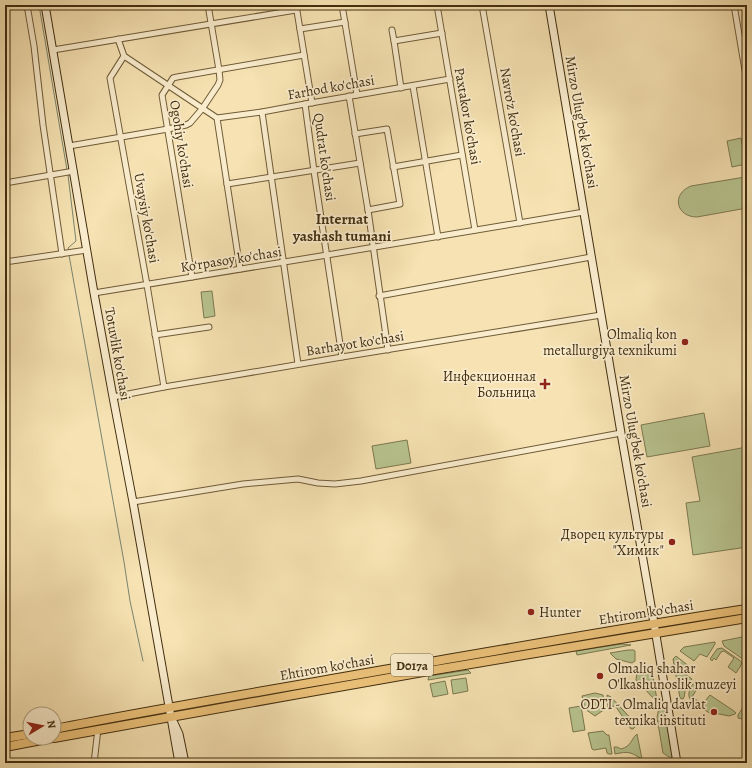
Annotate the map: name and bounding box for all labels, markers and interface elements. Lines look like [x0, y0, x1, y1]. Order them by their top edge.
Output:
street label: Mirzo Ulug'bek ko'chasi [560, 54, 603, 190]
street label: Paxtakor ko'chasi [450, 66, 485, 166]
street label: Navro‘z ko'chasi [495, 66, 530, 158]
street label: Farhod ko'chasi [286, 70, 376, 104]
street label: Ogohiy ko'chasi [165, 99, 198, 190]
street label: Qudrat ko'chasi [309, 112, 340, 202]
street label: Uvaysiy ko'chasi [129, 171, 164, 265]
district label: Internat yashash tumani [292, 209, 392, 246]
street label: Ko‘rpasoy ko'chasi [179, 242, 283, 277]
street label: Totuvlik ko'chasi [100, 306, 135, 402]
place label: Olmaliq kon metallurgiya texnikumi [543, 325, 677, 360]
street label: Barhayot ko'chasi [305, 326, 406, 361]
marker: Olmaliq kon metallurgiya texnikumi [680, 337, 690, 347]
place label: Инфекционная Больница [443, 367, 537, 402]
street label: Mirzo Ulug'bek ko'chasi [614, 373, 657, 509]
marker: Инфекционная Больница [539, 378, 551, 390]
place label: Дворец культуры "Химик" [561, 525, 664, 560]
marker: Дворец культуры "Химик" [667, 537, 677, 547]
street label: Ehtirom ko'chasi [597, 596, 695, 629]
place label: Hunter [539, 603, 582, 622]
marker: Hunter [526, 607, 536, 617]
street label: Ehtirom ko'chasi [278, 650, 376, 685]
road number: D017a [391, 654, 433, 676]
place label: Olmaliq shahar O'lkashunoslik muzeyi [608, 659, 737, 694]
marker: Olmaliq shahar O'lkashunoslik muzeyi [595, 671, 605, 681]
place label: ODTI - Olmaliq davlat texnika instituti [580, 695, 706, 730]
north arrow [22, 706, 62, 746]
marker: ODTI - Olmaliq davlat texnika instituti [709, 707, 719, 717]
text: N [43, 719, 59, 730]

